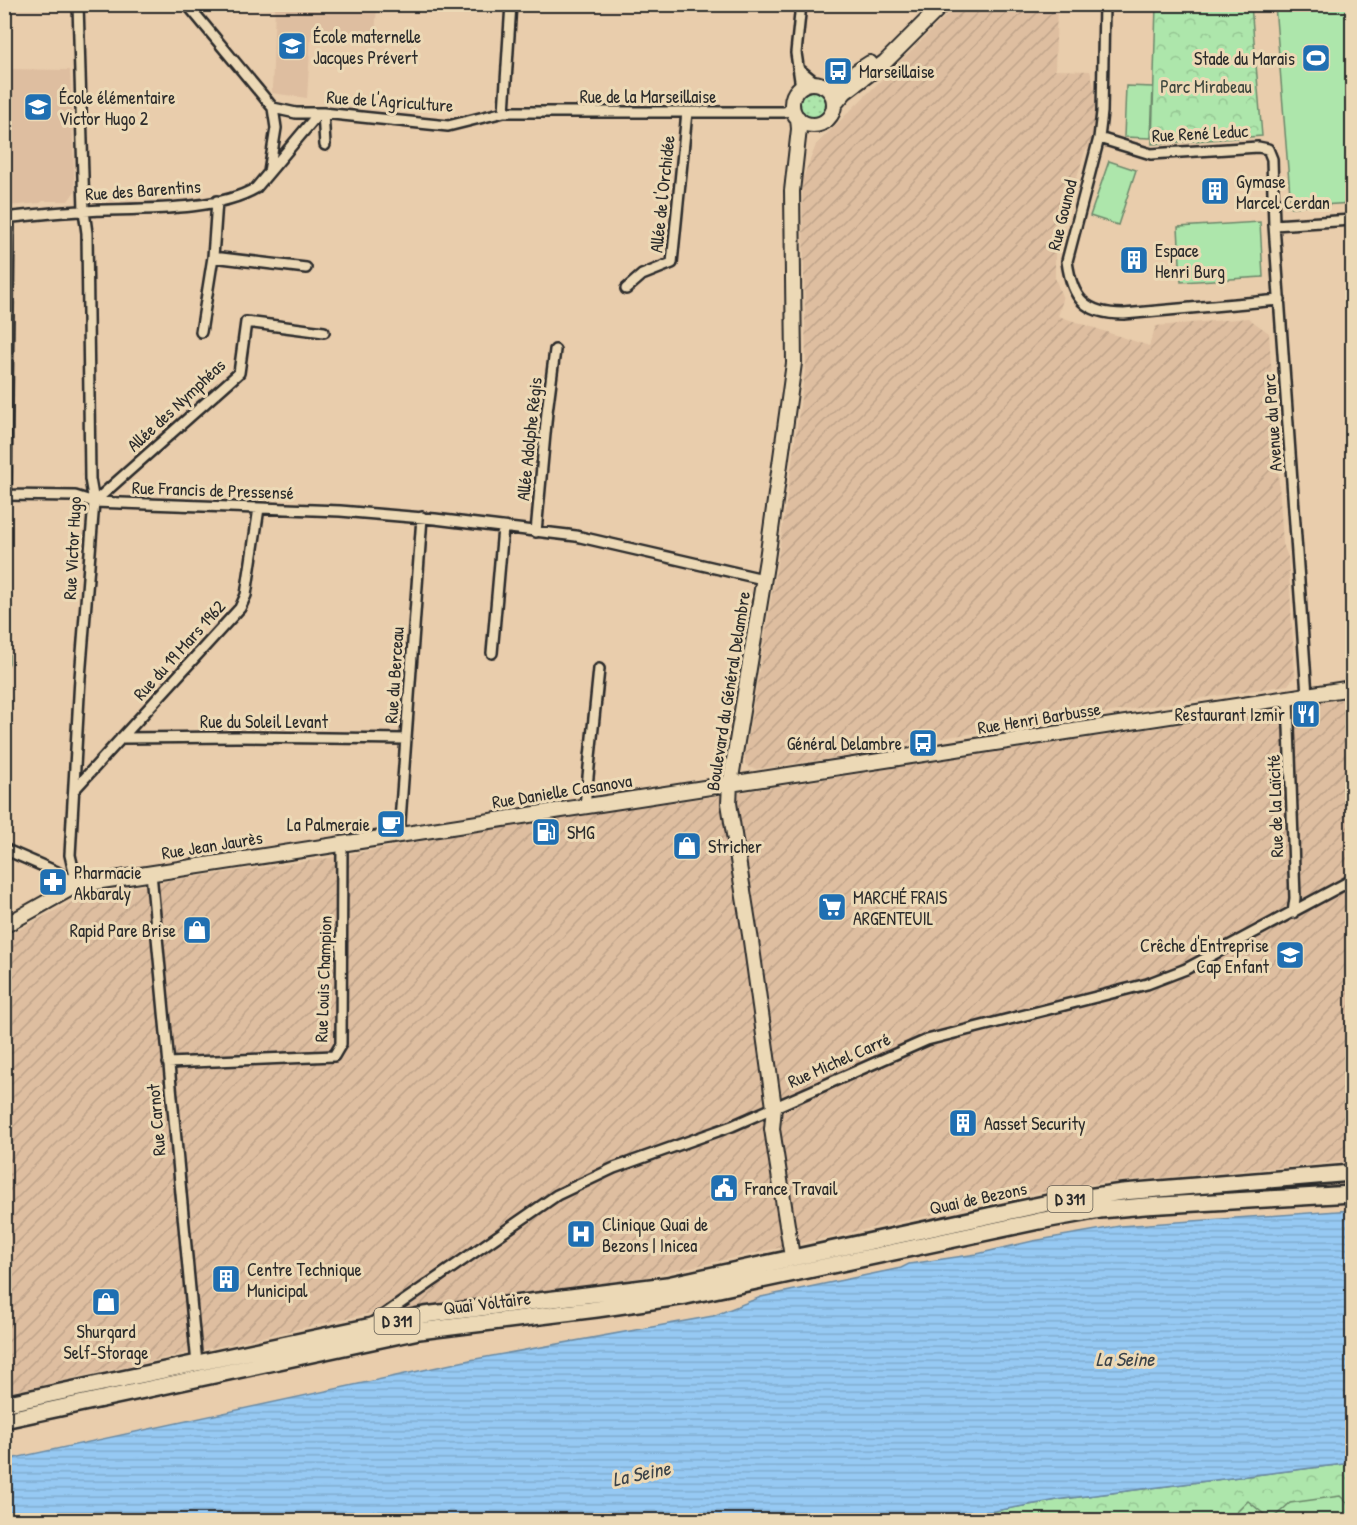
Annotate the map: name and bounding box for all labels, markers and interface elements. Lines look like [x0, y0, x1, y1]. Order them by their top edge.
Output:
place label: École maternelle Jacques Prévert [313, 24, 421, 70]
school or university icon: École maternelle Jacques Prévert [276, 30, 308, 62]
sports icon: Stade du Marais [1300, 42, 1332, 74]
place label: Stade du Marais [1194, 46, 1295, 71]
bus stop icon: Marseillaise [822, 55, 854, 87]
place label: Marseillaise [859, 59, 935, 84]
park label: Parc Mirabeau [1160, 74, 1252, 99]
street label: Rue de l'Agriculture [326, 84, 454, 118]
street label: Rue de la Marseillaise [580, 84, 716, 109]
place label: École élémentaire Victor Hugo 2 [59, 85, 175, 131]
school or university icon: École élémentaire Victor Hugo 2 [22, 91, 54, 123]
street label: Rue René Leduc [1151, 118, 1249, 148]
street label: Allée de l'Orchidée [643, 134, 681, 254]
place label: Gymase Marcel Cerdan [1236, 169, 1330, 215]
street label: Rue des Barentins [84, 173, 202, 207]
building icon: Gymase Marcel Cerdan [1199, 175, 1231, 207]
street label: Rue Gounod [1041, 177, 1083, 253]
place label: Espace Henri Burg [1155, 238, 1225, 284]
building icon: Espace Henri Burg [1118, 244, 1150, 276]
street label: Allée des Nymphéas [121, 353, 231, 457]
street label: Avenue du Parc [1256, 373, 1288, 473]
street label: Allée Adolphe Régis [510, 376, 548, 502]
street label: Rue Francis de Pressensé [132, 475, 294, 505]
street label: Rue Victor Hugo [57, 496, 87, 600]
street label: Boulevard du Général Delambre [700, 589, 756, 793]
street label: Rue du 19 Mars 1962 [127, 594, 231, 705]
street label: Rue du Berceau [378, 626, 410, 724]
street label: Rue Henri Barbusse [976, 696, 1102, 740]
restaurant icon: Restaurant Izmir [1290, 698, 1322, 730]
place label: Restaurant Izmir [1175, 702, 1285, 727]
street label: Rue du Soleil Levant [200, 709, 329, 734]
bus stop icon: Général Delambre [907, 727, 939, 759]
place label: Général Delambre [787, 731, 902, 756]
street label: Rue de la Laïcité [1261, 754, 1289, 858]
street label: Rue Danielle Casanova [490, 768, 634, 814]
cafe icon: La Palmeraie [375, 808, 407, 840]
place label: La Palmeraie [287, 812, 370, 837]
fuel station icon: SMG [530, 816, 562, 848]
place label: SMG [567, 820, 595, 845]
street label: Rue Jean Jaurès [160, 825, 264, 865]
shop icon: Stricher [671, 830, 703, 862]
place label: Stricher [708, 834, 762, 859]
place label: Pharmacie Akbaraly [74, 860, 142, 906]
pharmacy icon: Pharmacie Akbaraly [37, 866, 69, 898]
place label: MARCHÉ FRAIS ARGENTEUIL [853, 885, 947, 931]
supermarket icon: MARCHÉ FRAIS ARGENTEUIL [816, 891, 848, 923]
shop icon: Rapid Pare Brise [181, 914, 213, 946]
street label: Rue Louis Champion [308, 915, 338, 1043]
place label: Rapid Pare Brise [70, 918, 176, 943]
place label: Crêche d'Entreprise Cap Enfant [1140, 933, 1270, 979]
school or university icon: Crêche d'Entreprise Cap Enfant [1274, 939, 1306, 971]
street label: Rue Michel Carré [784, 1026, 894, 1094]
street label: Rue Carnot [140, 1082, 172, 1157]
building icon: Aasset Security [947, 1107, 979, 1139]
place label: Aasset Security [984, 1111, 1086, 1136]
public building icon: France Travail [708, 1172, 740, 1204]
street label: Quai de Bezons [927, 1175, 1029, 1221]
place label: France Travail [744, 1176, 838, 1201]
road number: D 311 [1048, 1186, 1092, 1212]
place label: Clinique Quai de Bezons | Inicea [602, 1212, 708, 1258]
hospital icon: Clinique Quai de Bezons | Inicea [565, 1218, 597, 1250]
place label: Centre Technique Municipal [247, 1257, 362, 1303]
building icon: Centre Technique Municipal [210, 1263, 242, 1295]
street label: Quai Voltaire [442, 1285, 532, 1321]
shop icon: Shurgard Self-Storage [90, 1286, 122, 1318]
road number: D 311 [374, 1308, 420, 1334]
place label: Shurgard Self-Storage [64, 1319, 148, 1365]
water label: La Seine [1096, 1345, 1155, 1372]
water label: La Seine [610, 1453, 673, 1492]

